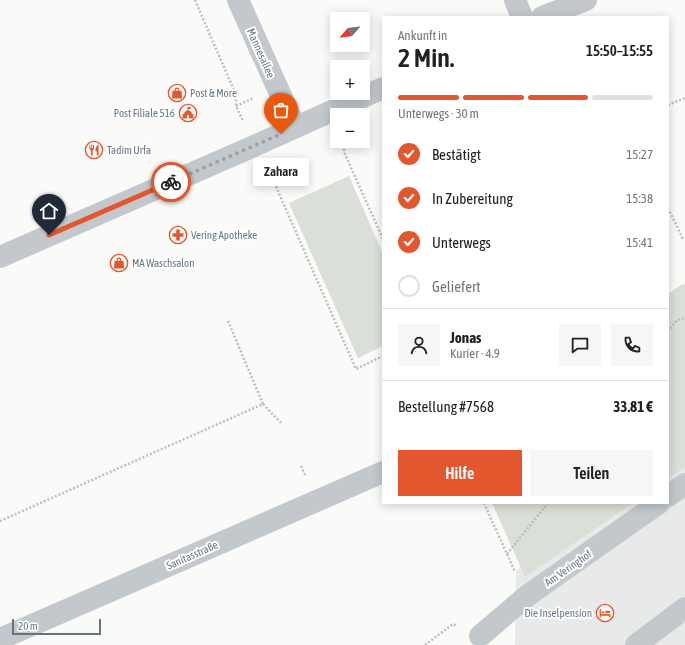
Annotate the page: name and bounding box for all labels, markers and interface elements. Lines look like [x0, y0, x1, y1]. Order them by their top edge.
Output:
north arrow [330, 12, 370, 52]
map controls [330, 12, 370, 148]
street label: Mannesallee [245, 26, 277, 80]
text: Ankunft in [398, 28, 447, 43]
text: 15:50–15:55 [586, 42, 653, 59]
text: 2 Min. [398, 43, 454, 73]
button: + [330, 60, 370, 100]
shop icon: Post & More [167, 83, 187, 103]
place label: Post & More [190, 87, 237, 99]
pin [264, 93, 298, 134]
icon: bag [270, 99, 292, 121]
public building icon: Post Filiale 516 [178, 103, 198, 123]
text: Unterwegs · 30 m [398, 106, 479, 121]
place label: Post Filiale 516 [114, 107, 175, 119]
button: − [330, 108, 370, 148]
restaurant icon: Tadim Urfa [84, 140, 104, 160]
icon: check [398, 143, 420, 165]
place label: Tadim Urfa [107, 144, 151, 156]
text: Bestätigt [432, 146, 481, 163]
text: 15:27 [626, 147, 653, 162]
callout: Zahara [253, 158, 309, 186]
courier [151, 162, 191, 202]
text: Zahara [264, 164, 298, 179]
icon: bike [160, 171, 182, 193]
icon: check [398, 187, 420, 209]
text: In Zubereitung [432, 190, 513, 207]
text: 15:38 [626, 191, 653, 206]
pin [32, 194, 66, 235]
icon: home [38, 200, 60, 222]
pharmacy icon: Vering Apotheke [168, 225, 188, 245]
place label: Vering Apotheke [191, 229, 257, 241]
icon: check [398, 231, 420, 253]
text: Unterwegs [432, 234, 491, 251]
text: 15:41 [626, 235, 653, 250]
shop icon: MA Waschsalon [109, 253, 129, 273]
place label: MA Waschsalon [132, 257, 195, 269]
text: Geliefert [432, 278, 481, 295]
button: person [398, 324, 440, 366]
button: chat [559, 324, 601, 366]
button: phone [611, 324, 653, 366]
text: Jonas [450, 329, 481, 346]
text: Kurier · 4.9 [450, 346, 500, 361]
text: Bestellung #7568 [398, 398, 494, 415]
text: 33.81 € [613, 398, 653, 415]
button: Hilfe [398, 450, 522, 496]
button: Teilen [530, 450, 653, 496]
street label: Sanitasstraße [164, 538, 220, 572]
street label: Am Veringhof [542, 548, 594, 588]
hotel icon: Die Inselpension [595, 603, 615, 623]
place label: Die Inselpension [524, 607, 592, 619]
scale bar [12, 617, 101, 636]
text: 20 m [18, 620, 38, 632]

